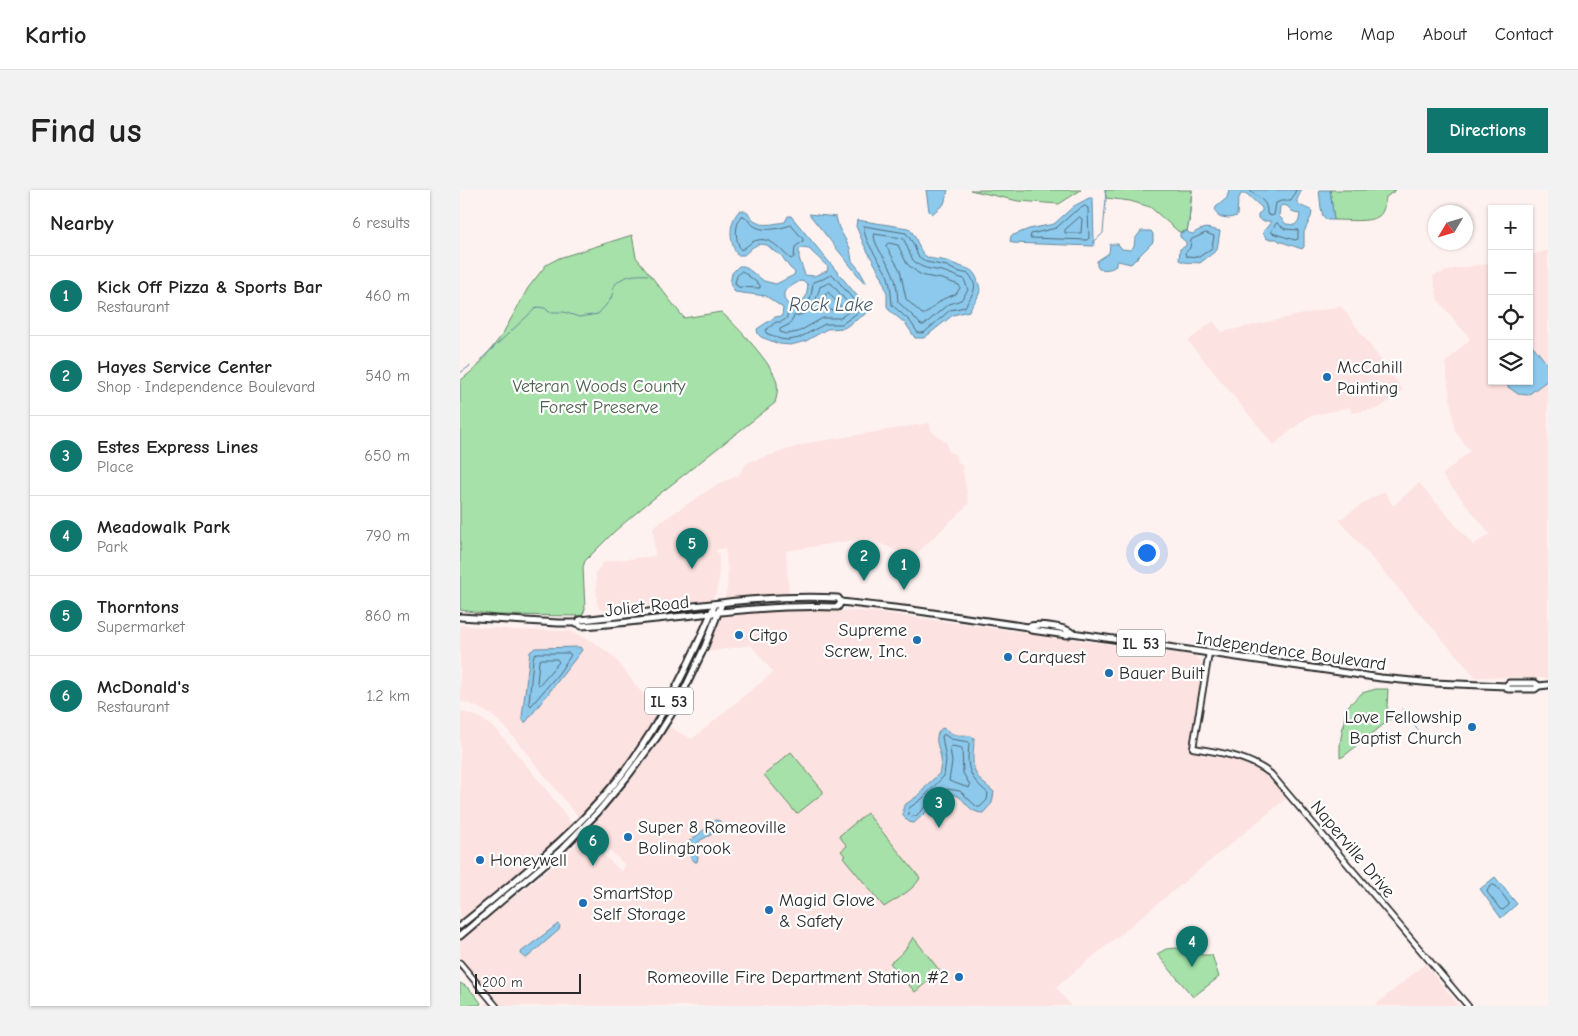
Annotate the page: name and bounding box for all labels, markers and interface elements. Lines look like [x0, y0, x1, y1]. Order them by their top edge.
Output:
text: Kartio [25, 21, 87, 49]
text: Home [1286, 24, 1333, 45]
text: Map [1361, 24, 1395, 45]
text: About [1423, 24, 1467, 45]
text: Contact [1495, 24, 1553, 45]
button: Directions [1427, 108, 1548, 153]
text: Find us [30, 110, 142, 151]
north arrow [1428, 205, 1473, 250]
map controls [1488, 205, 1533, 385]
button: + [1488, 205, 1533, 250]
text: Nearby [50, 211, 114, 235]
text: 6 results [352, 214, 410, 232]
button: − [1488, 250, 1533, 295]
text: Kick Off Pizza & Sports Bar [97, 276, 322, 298]
text: 1 [63, 287, 69, 305]
text: 460 m [365, 287, 410, 305]
water label: Rock Lake [789, 294, 873, 316]
button: locate [1488, 295, 1533, 340]
text: Restaurant [97, 298, 169, 316]
button: layers [1488, 340, 1533, 385]
text: Hayes Service Center [97, 356, 272, 378]
place label: McCahill Painting [1337, 357, 1403, 399]
text: 2 [62, 367, 70, 385]
text: 540 m [365, 367, 410, 385]
marker: McCahill Painting [1321, 371, 1333, 383]
park label: Veteran Woods County Forest Preserve [512, 376, 687, 418]
text: Shop · Independence Boulevard [97, 378, 315, 396]
text: Estes Express Lines [97, 436, 258, 458]
text: 3 [62, 447, 70, 465]
text: 650 m [364, 447, 410, 465]
text: Place [97, 458, 133, 476]
text: Meadowalk Park [97, 516, 230, 538]
text: 4 [62, 527, 70, 545]
text: 790 m [366, 527, 410, 545]
pin: 5 [676, 528, 708, 569]
text: Park [97, 538, 128, 556]
pin: 2 [848, 540, 880, 581]
your location [1134, 540, 1160, 566]
pin: 1 [888, 549, 920, 590]
street label: Joliet Road [604, 592, 690, 621]
text: Thorntons [97, 596, 179, 618]
text: 5 [62, 607, 70, 625]
text: 860 m [365, 607, 410, 625]
text: Supermarket [97, 618, 185, 636]
place label: Supreme Screw, Inc. [824, 620, 907, 662]
place label: Citgo [749, 625, 788, 646]
street label: Independence Boulevard [1195, 628, 1387, 675]
marker: Citgo [733, 629, 745, 641]
road number: IL 53 [1117, 629, 1165, 656]
marker: Supreme Screw, Inc. [911, 634, 923, 646]
place label: Carquest [1018, 647, 1086, 668]
marker: Carquest [1002, 651, 1014, 663]
place label: Bauer Built [1119, 663, 1205, 684]
marker: Bauer Built [1103, 667, 1115, 679]
text: McDonald's [97, 676, 189, 698]
text: 6 [62, 687, 70, 705]
text: 1.2 km [367, 687, 410, 705]
road number: IL 53 [645, 688, 693, 714]
text: Restaurant [97, 698, 169, 716]
place label: Love Fellowship Baptist Church [1345, 707, 1462, 749]
marker: Love Fellowship Baptist Church [1466, 721, 1478, 733]
pin: 3 [923, 787, 955, 828]
street label: Naperville Drive [1306, 797, 1399, 902]
place label: Super 8 Romeoville Bolingbrook [638, 817, 786, 859]
pin: 6 [577, 825, 609, 866]
marker: Super 8 Romeoville Bolingbrook [622, 831, 634, 843]
place label: Honeywell [490, 850, 567, 871]
marker: Honeywell [474, 854, 486, 866]
place label: SmartStop Self Storage [593, 883, 686, 925]
place label: Magid Glove & Safety [779, 890, 875, 932]
marker: SmartStop Self Storage [577, 897, 589, 909]
marker: Magid Glove & Safety [763, 904, 775, 916]
pin: 4 [1176, 926, 1208, 967]
place label: Romeoville Fire Department Station #2 [647, 967, 949, 988]
scale bar [475, 971, 581, 994]
marker: Romeoville Fire Department Station #2 [953, 971, 965, 983]
text: 200 m [482, 974, 523, 991]

